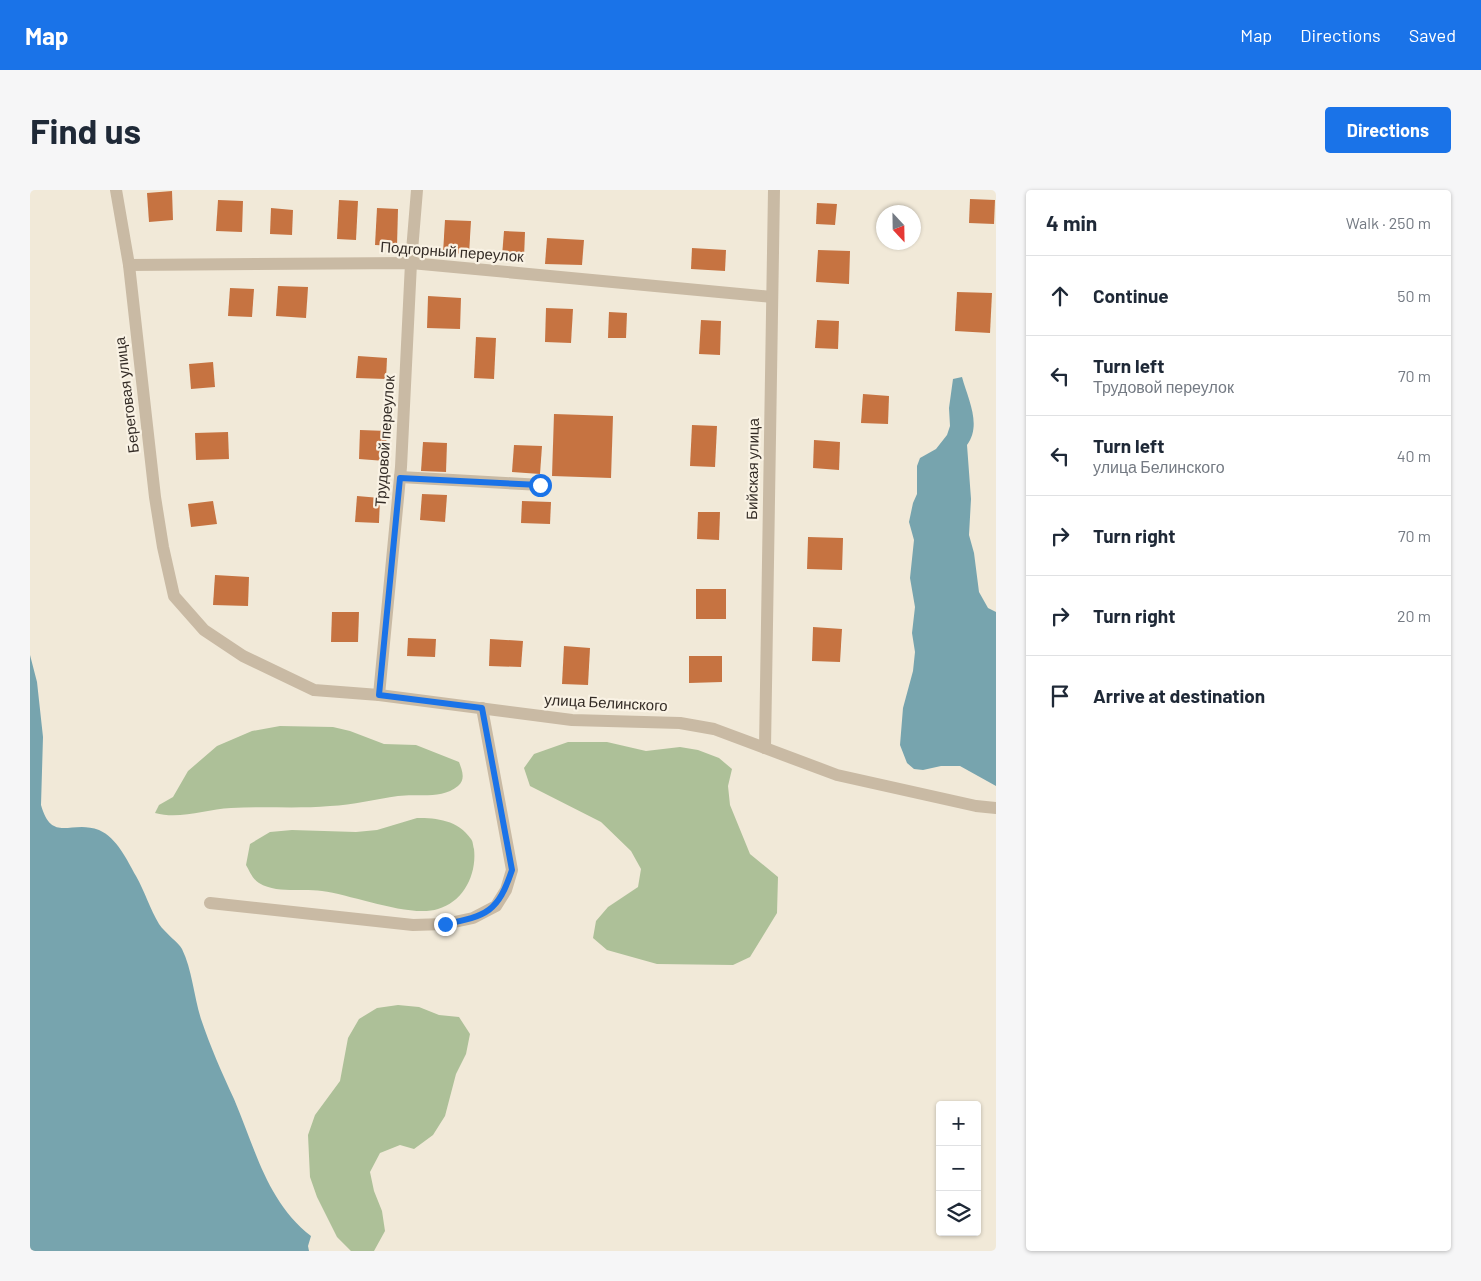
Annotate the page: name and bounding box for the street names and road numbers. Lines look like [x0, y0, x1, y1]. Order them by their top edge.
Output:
street label: Подгорный переулок [380, 237, 525, 265]
street label: Береговая улица [110, 335, 142, 454]
street label: Трудовой переулок [370, 374, 398, 507]
street label: Бийская улица [742, 417, 762, 520]
street label: улица Белинского [544, 690, 668, 714]

